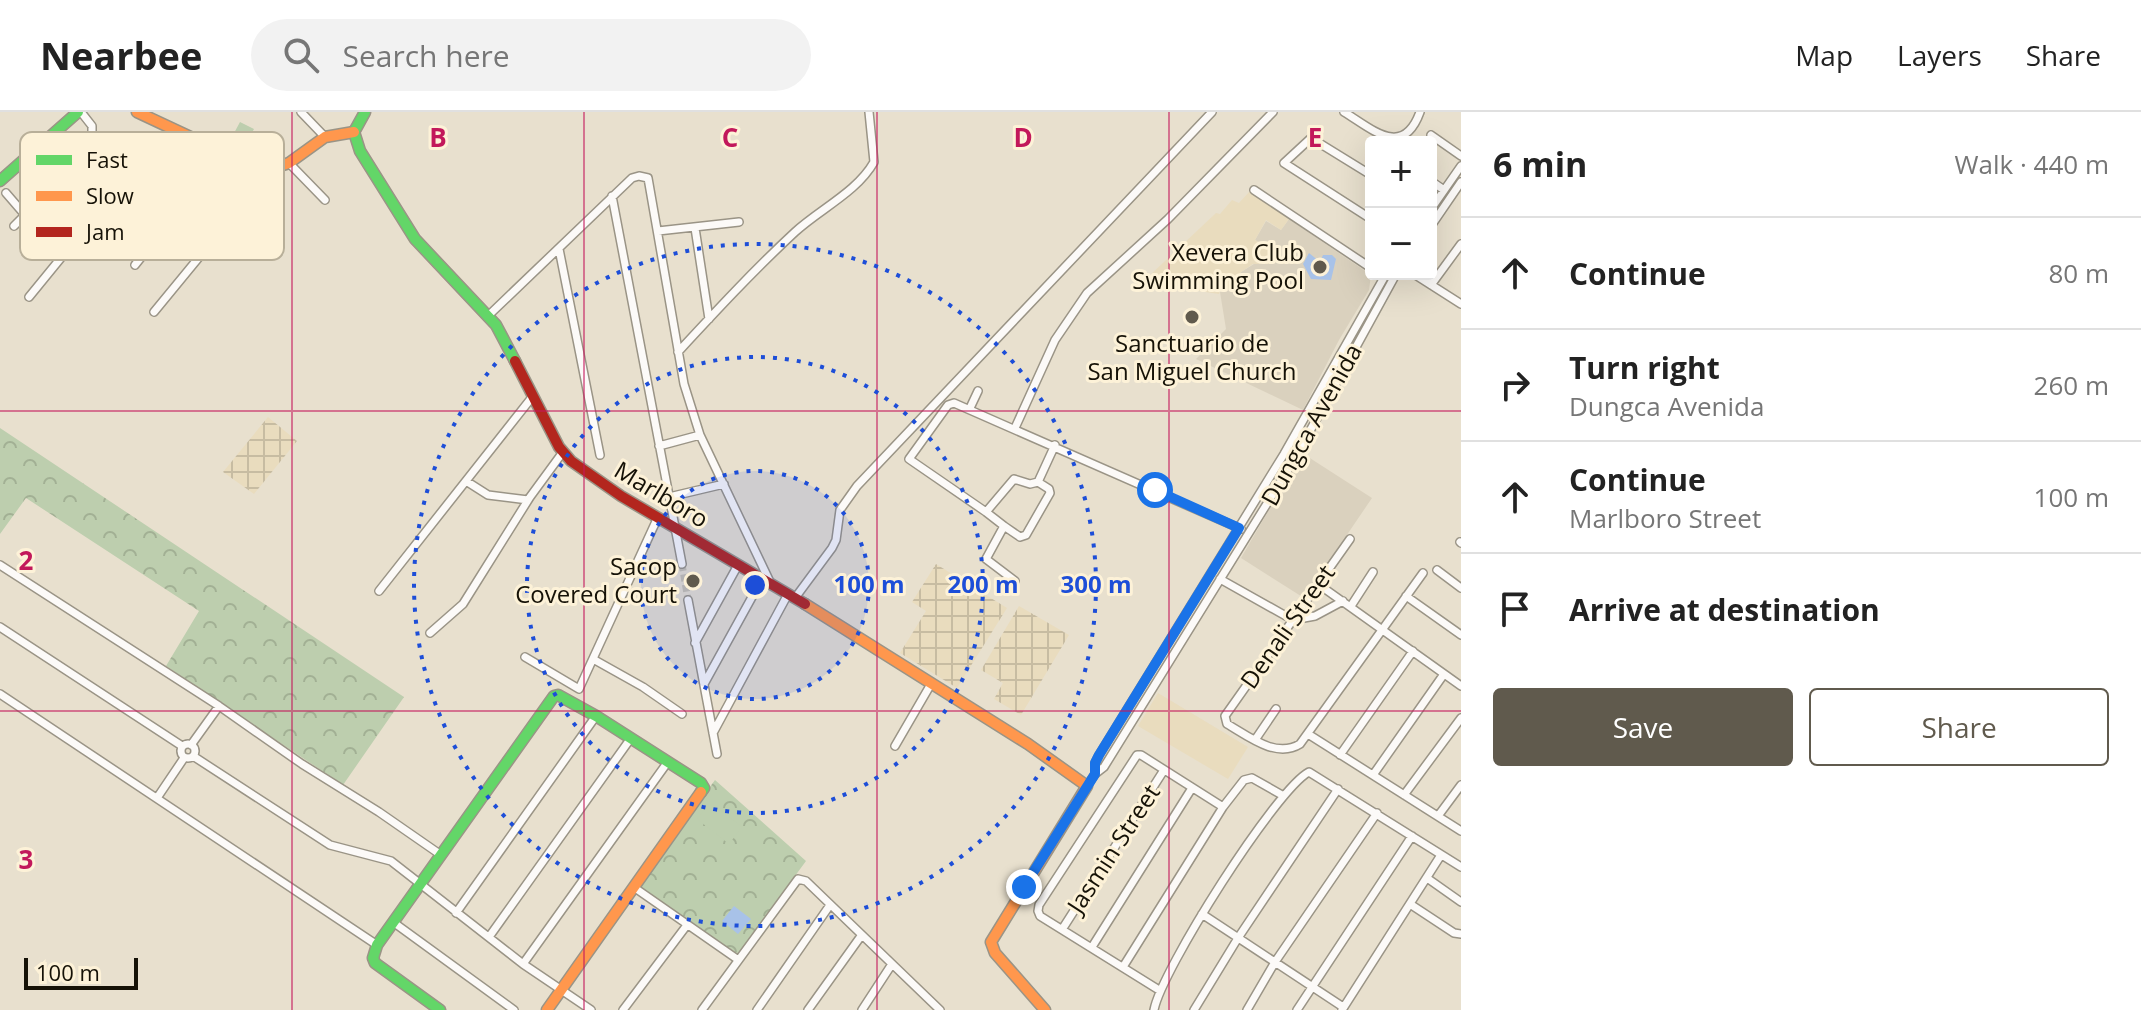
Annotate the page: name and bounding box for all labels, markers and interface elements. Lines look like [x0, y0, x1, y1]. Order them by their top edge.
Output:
search box [251, 19, 811, 91]
text: Nearbee [40, 29, 203, 81]
icon: search [279, 33, 323, 77]
text: Search here [343, 35, 510, 76]
text: Map [1795, 36, 1853, 74]
text: Layers [1897, 36, 1982, 74]
text: Share [2026, 36, 2101, 74]
text: B [429, 119, 447, 155]
text: C [722, 119, 738, 155]
text: D [1013, 119, 1033, 155]
text: E [1308, 119, 1322, 155]
legend [20, 132, 284, 260]
map controls [1365, 136, 1437, 280]
button: + [1365, 136, 1437, 208]
text: 6 min [1493, 141, 1587, 187]
text: Fast [86, 144, 128, 174]
text: Walk · 440 m [1955, 146, 2109, 182]
text: Slow [86, 180, 134, 210]
button: − [1365, 208, 1437, 280]
text: Jam [84, 216, 125, 246]
place label: Xevera Club Swimming Pool [1132, 235, 1304, 296]
icon: ahead [1493, 251, 1537, 295]
text: Continue [1569, 253, 1706, 294]
text: 80 m [2048, 255, 2109, 291]
marker: Xevera Club Swimming Pool [1311, 258, 1329, 276]
marker: Sanctuario de San Miguel Church [1183, 308, 1201, 326]
place label: Sanctuario de San Miguel Church [1087, 326, 1297, 387]
street label: Dungca Avenida [1253, 337, 1369, 511]
text: Turn right [1569, 347, 1720, 388]
icon: right [1493, 363, 1537, 407]
text: 260 m [2034, 367, 2109, 403]
text: Dungca Avenida [1569, 388, 1764, 424]
street label: Marlboro [609, 453, 715, 535]
text: Continue [1569, 459, 1706, 500]
route start [1137, 472, 1173, 508]
icon: ahead [1493, 475, 1537, 519]
text: 100 m [2034, 479, 2109, 515]
text: Marlboro Street [1569, 500, 1761, 536]
text: 2 [19, 542, 34, 578]
place label: Sacop Covered Court [515, 549, 677, 610]
street label: Denali Street [1232, 558, 1342, 695]
text: 100 m [834, 567, 904, 600]
text: 200 m [948, 567, 1018, 600]
text: 300 m [1061, 567, 1131, 600]
centre of rings [741, 571, 769, 599]
marker: Sacop Covered Court [684, 572, 702, 590]
icon: arrive [1493, 587, 1537, 631]
text: Arrive at destination [1569, 589, 1880, 630]
button: Save [1493, 688, 1793, 766]
button: Share [1809, 688, 2109, 766]
street label: Jasmin Street [1058, 777, 1167, 921]
text: 3 [19, 841, 33, 877]
route end [1006, 869, 1042, 905]
scale bar [24, 954, 138, 990]
text: 100 m [36, 957, 100, 987]

